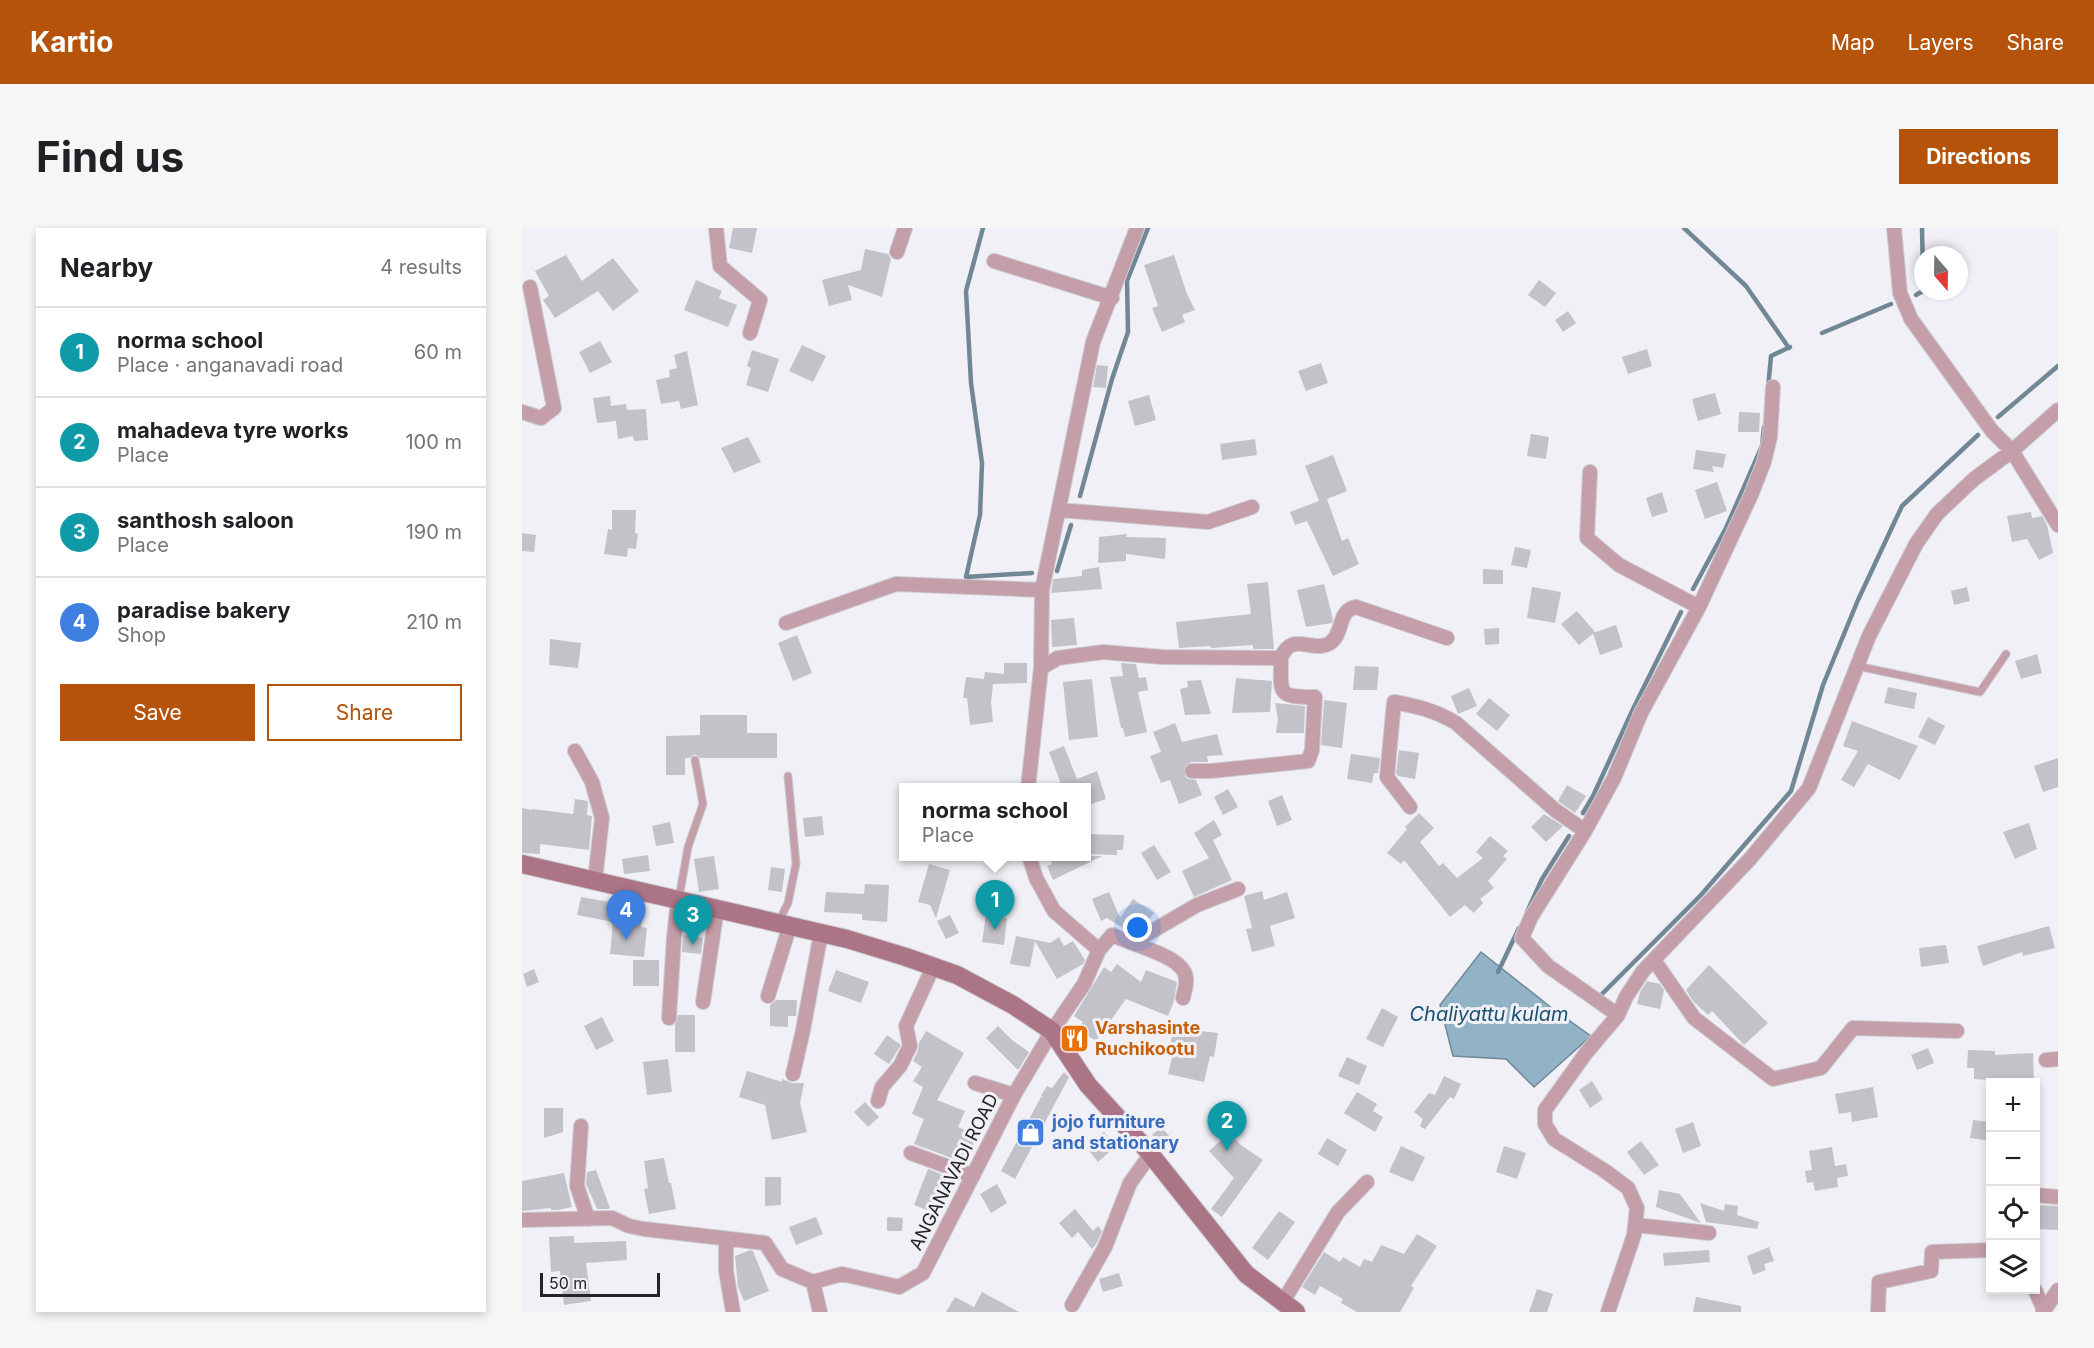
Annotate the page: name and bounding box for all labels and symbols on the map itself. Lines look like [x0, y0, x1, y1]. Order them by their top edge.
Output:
north arrow [1914, 246, 1968, 300]
pin: 1 [976, 880, 1014, 930]
pin: 4 [606, 890, 646, 940]
pin: 3 [674, 896, 712, 945]
your location [1123, 913, 1152, 942]
water label: Chaliyattu kulam [1409, 1002, 1569, 1026]
place label: Varshasinte Ruchikootu [1095, 1017, 1200, 1059]
restaurant icon: Varshasinte Ruchikootu [1058, 1022, 1090, 1054]
street label: ANGANAVADI ROAD [905, 1090, 1002, 1254]
pin: 2 [1208, 1102, 1246, 1151]
place label: jojo furniture and stationary [1051, 1111, 1179, 1153]
shop icon: jojo furniture and stationary [1015, 1116, 1047, 1148]
scale bar [540, 1270, 660, 1298]

